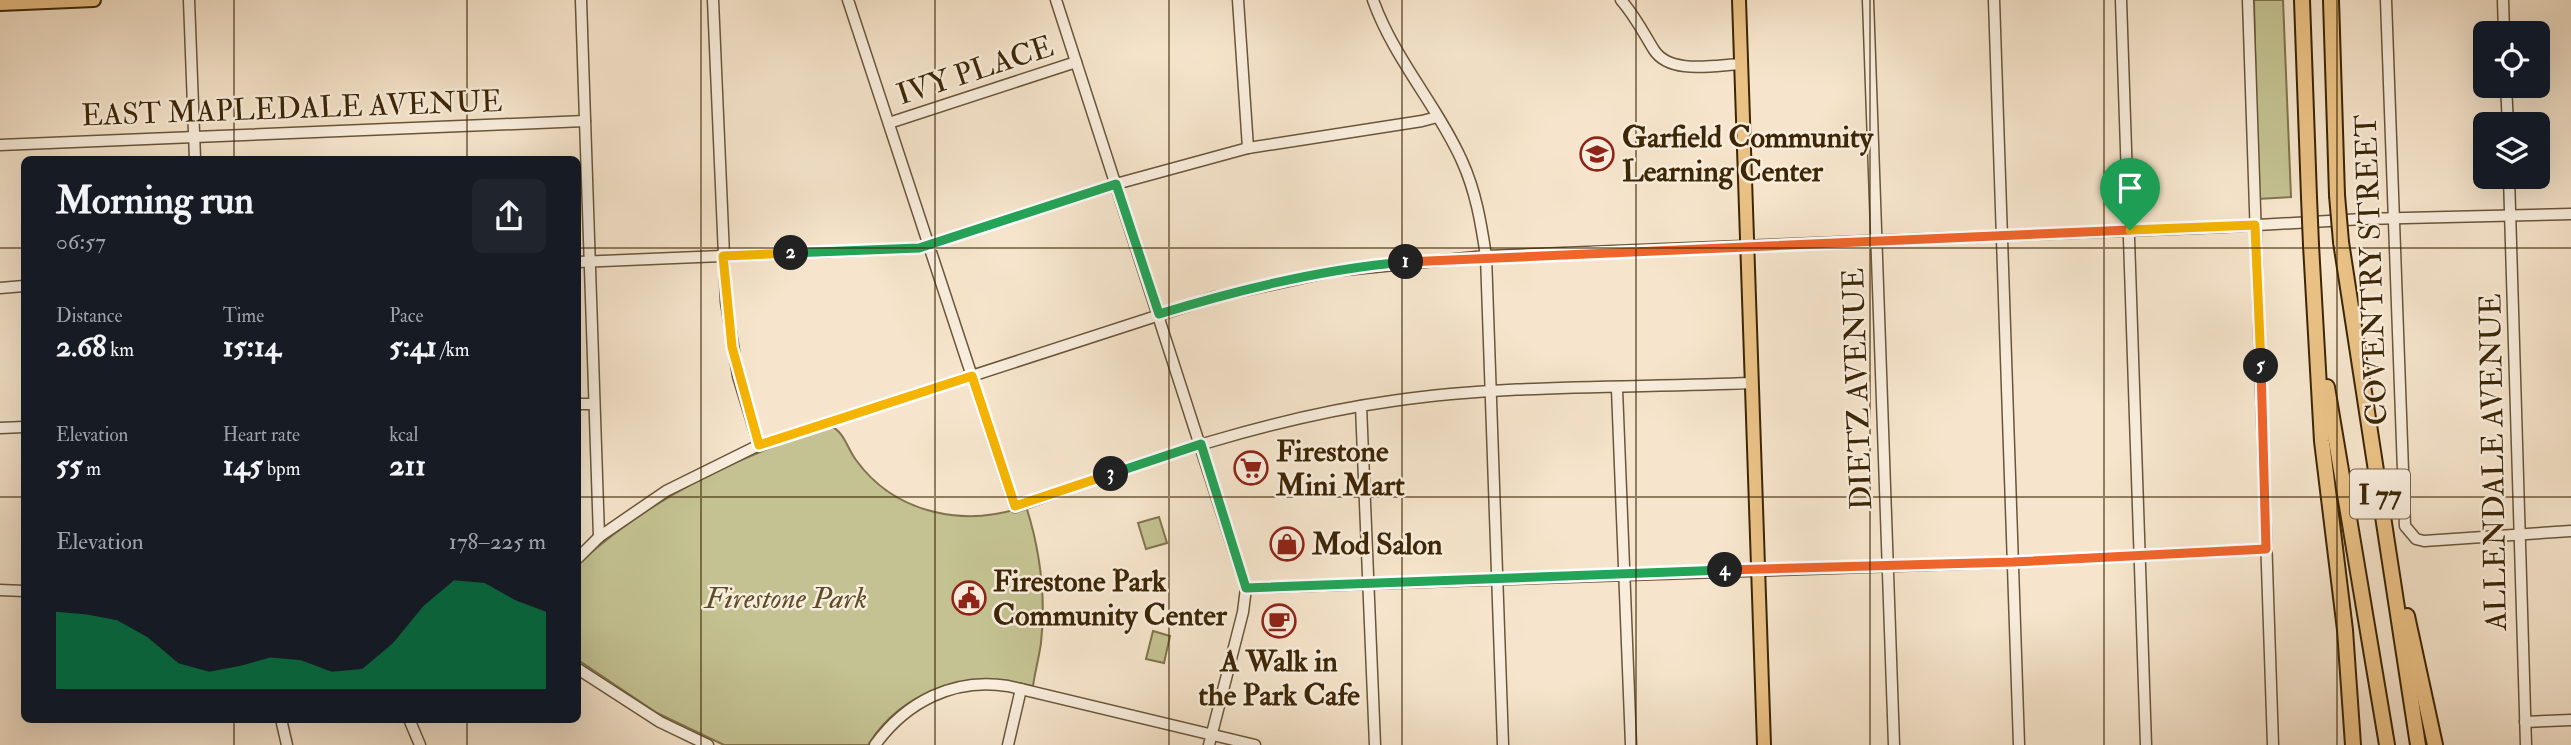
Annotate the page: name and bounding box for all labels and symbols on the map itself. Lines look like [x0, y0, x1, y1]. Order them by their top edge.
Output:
street label: IVY PLACE [892, 28, 1058, 113]
street label: EAST MAPLEDALE AVENUE [81, 83, 503, 134]
street label: COVENTRY STREET [2348, 114, 2395, 426]
place label: Garfield Community Learning Center [1622, 119, 1875, 190]
school or university icon: Garfield Community Learning Center [1578, 135, 1616, 173]
pin [2100, 158, 2160, 230]
pin: 2 [774, 236, 808, 270]
pin: 1 [1388, 244, 1424, 280]
street label: DIETZ AVENUE [1835, 267, 1880, 511]
street label: ALLENDALE AVENUE [2472, 293, 2515, 632]
pin: 5 [2244, 348, 2278, 384]
place label: Firestone Mini Mart [1275, 433, 1405, 504]
supermarket icon: Firestone Mini Mart [1232, 449, 1270, 487]
pin: 3 [1094, 456, 1128, 491]
road number: I 77 [2350, 470, 2410, 518]
shop icon: Mod Salon [1268, 525, 1306, 563]
place label: Mod Salon [1311, 526, 1443, 563]
pin: 4 [1708, 552, 1742, 588]
place label: Firestone Park Community Center [993, 563, 1228, 634]
public building icon: Firestone Park Community Center [950, 579, 988, 617]
park label: Firestone Park [703, 580, 867, 617]
cafe icon: A Walk in the Park Cafe [1260, 602, 1298, 640]
place label: A Walk in the Park Cafe [1198, 643, 1360, 714]

